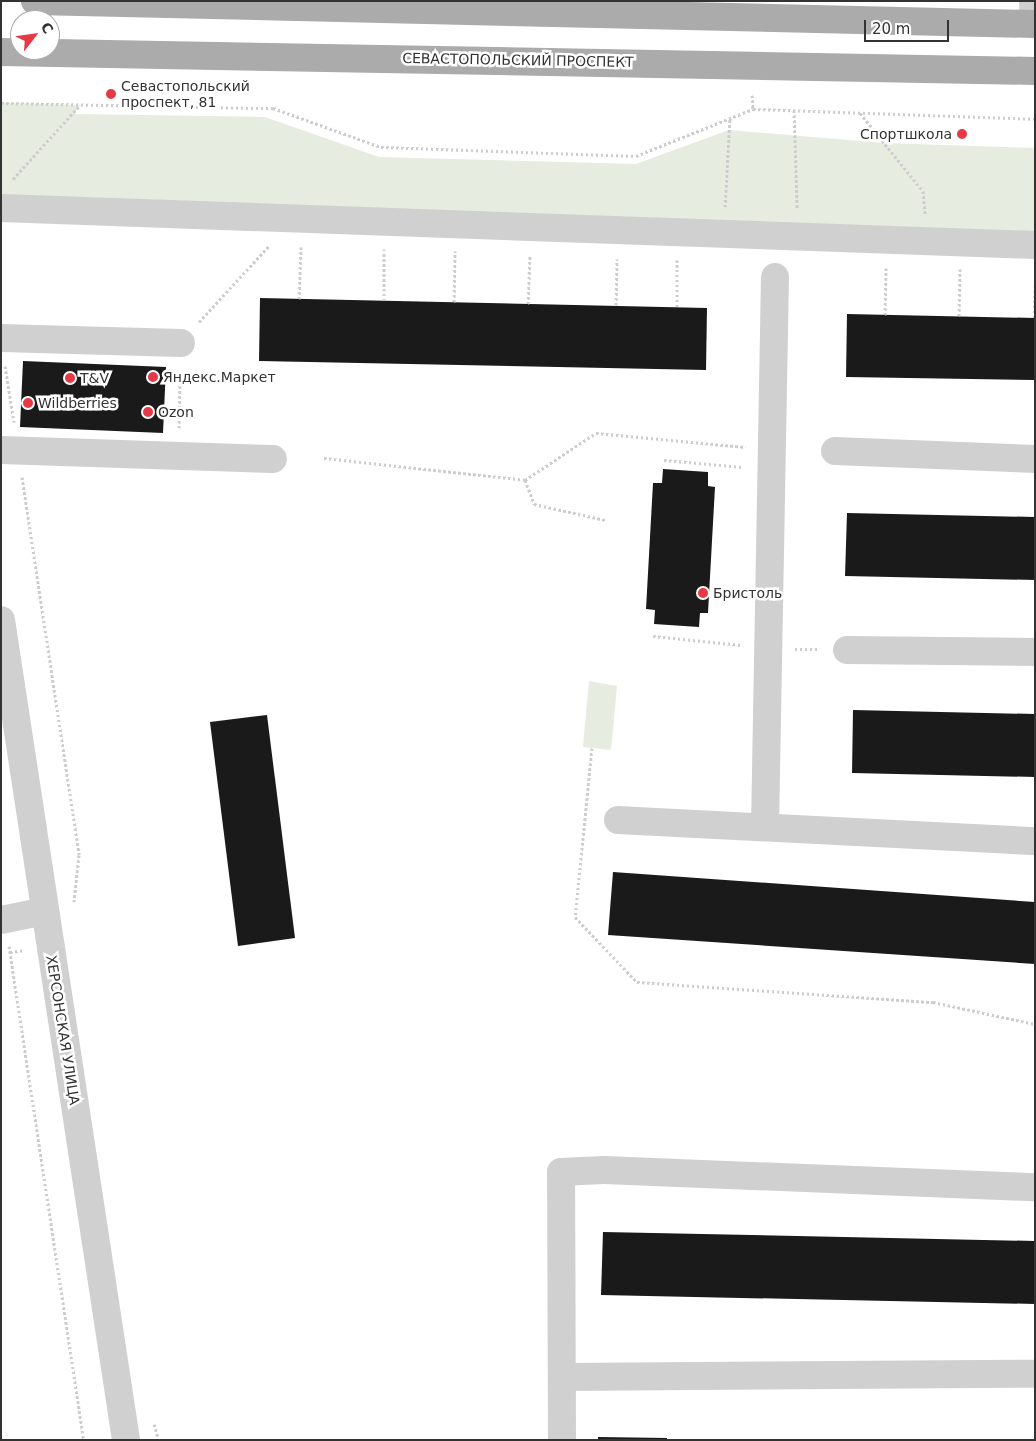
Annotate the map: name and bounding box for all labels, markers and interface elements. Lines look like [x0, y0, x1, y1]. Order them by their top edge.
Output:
north arrow [10, 10, 60, 60]
scale bar [866, 10, 951, 42]
text: С [38, 20, 57, 36]
text: 20 m [872, 20, 910, 38]
street label: СЕВАСТОПОЛЬСКИЙ ПРОСПЕКТ [402, 50, 634, 70]
place label: Севастопольский проспект, 81 [121, 78, 250, 110]
marker: Севастопольский проспект, 81 [105, 88, 117, 100]
place label: Спортшкола [860, 126, 952, 142]
marker: Спортшкола [956, 128, 968, 140]
place label: Яндекс.Маркет [163, 369, 276, 385]
place label: T&V [80, 370, 109, 386]
marker: Яндекс.Маркет [147, 371, 159, 383]
marker: T&V [64, 372, 76, 384]
place label: Wildberries [38, 395, 117, 411]
marker: Wildberries [22, 397, 34, 409]
place label: Ozon [158, 404, 194, 420]
marker: Ozon [142, 406, 154, 418]
place label: Бристоль [713, 585, 782, 601]
marker: Бристоль [697, 587, 709, 599]
street label: ХЕРСОНСКАЯ УЛИЦА [43, 954, 83, 1106]

